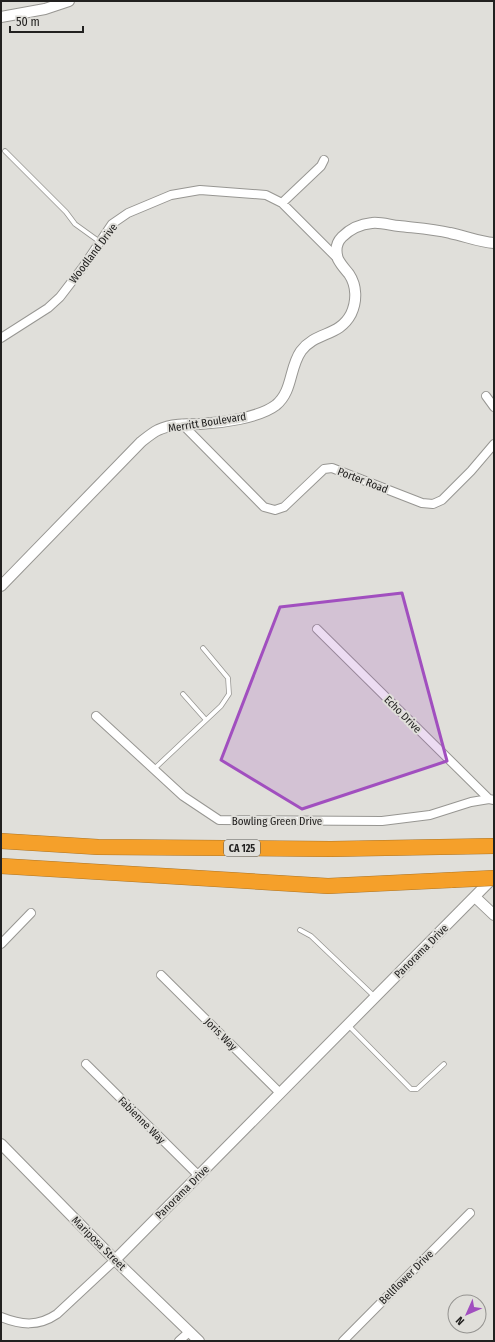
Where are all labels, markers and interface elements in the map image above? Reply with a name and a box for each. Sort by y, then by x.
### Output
scale bar [10,8,83,34]
text: 50 m [16,15,40,29]
street label: Woodland Drive [67,221,120,286]
street label: Merritt Boulevard [167,410,247,435]
street label: Porter Road [336,465,390,496]
street label: Echo Drive [381,693,424,736]
street label: Bowling Green Drive [232,815,322,828]
road number: CA 125 [224,840,260,856]
street label: Panorama Drive [392,922,451,981]
street label: Joris Way [202,1015,240,1053]
street label: Fabienne Way [115,1094,168,1147]
street label: Panorama Drive [153,1163,212,1222]
street label: Mariposa Street [69,1214,129,1273]
street label: Bellflower Drive [377,1248,436,1307]
north arrow [447,1294,487,1334]
text: N [453,1314,467,1328]

